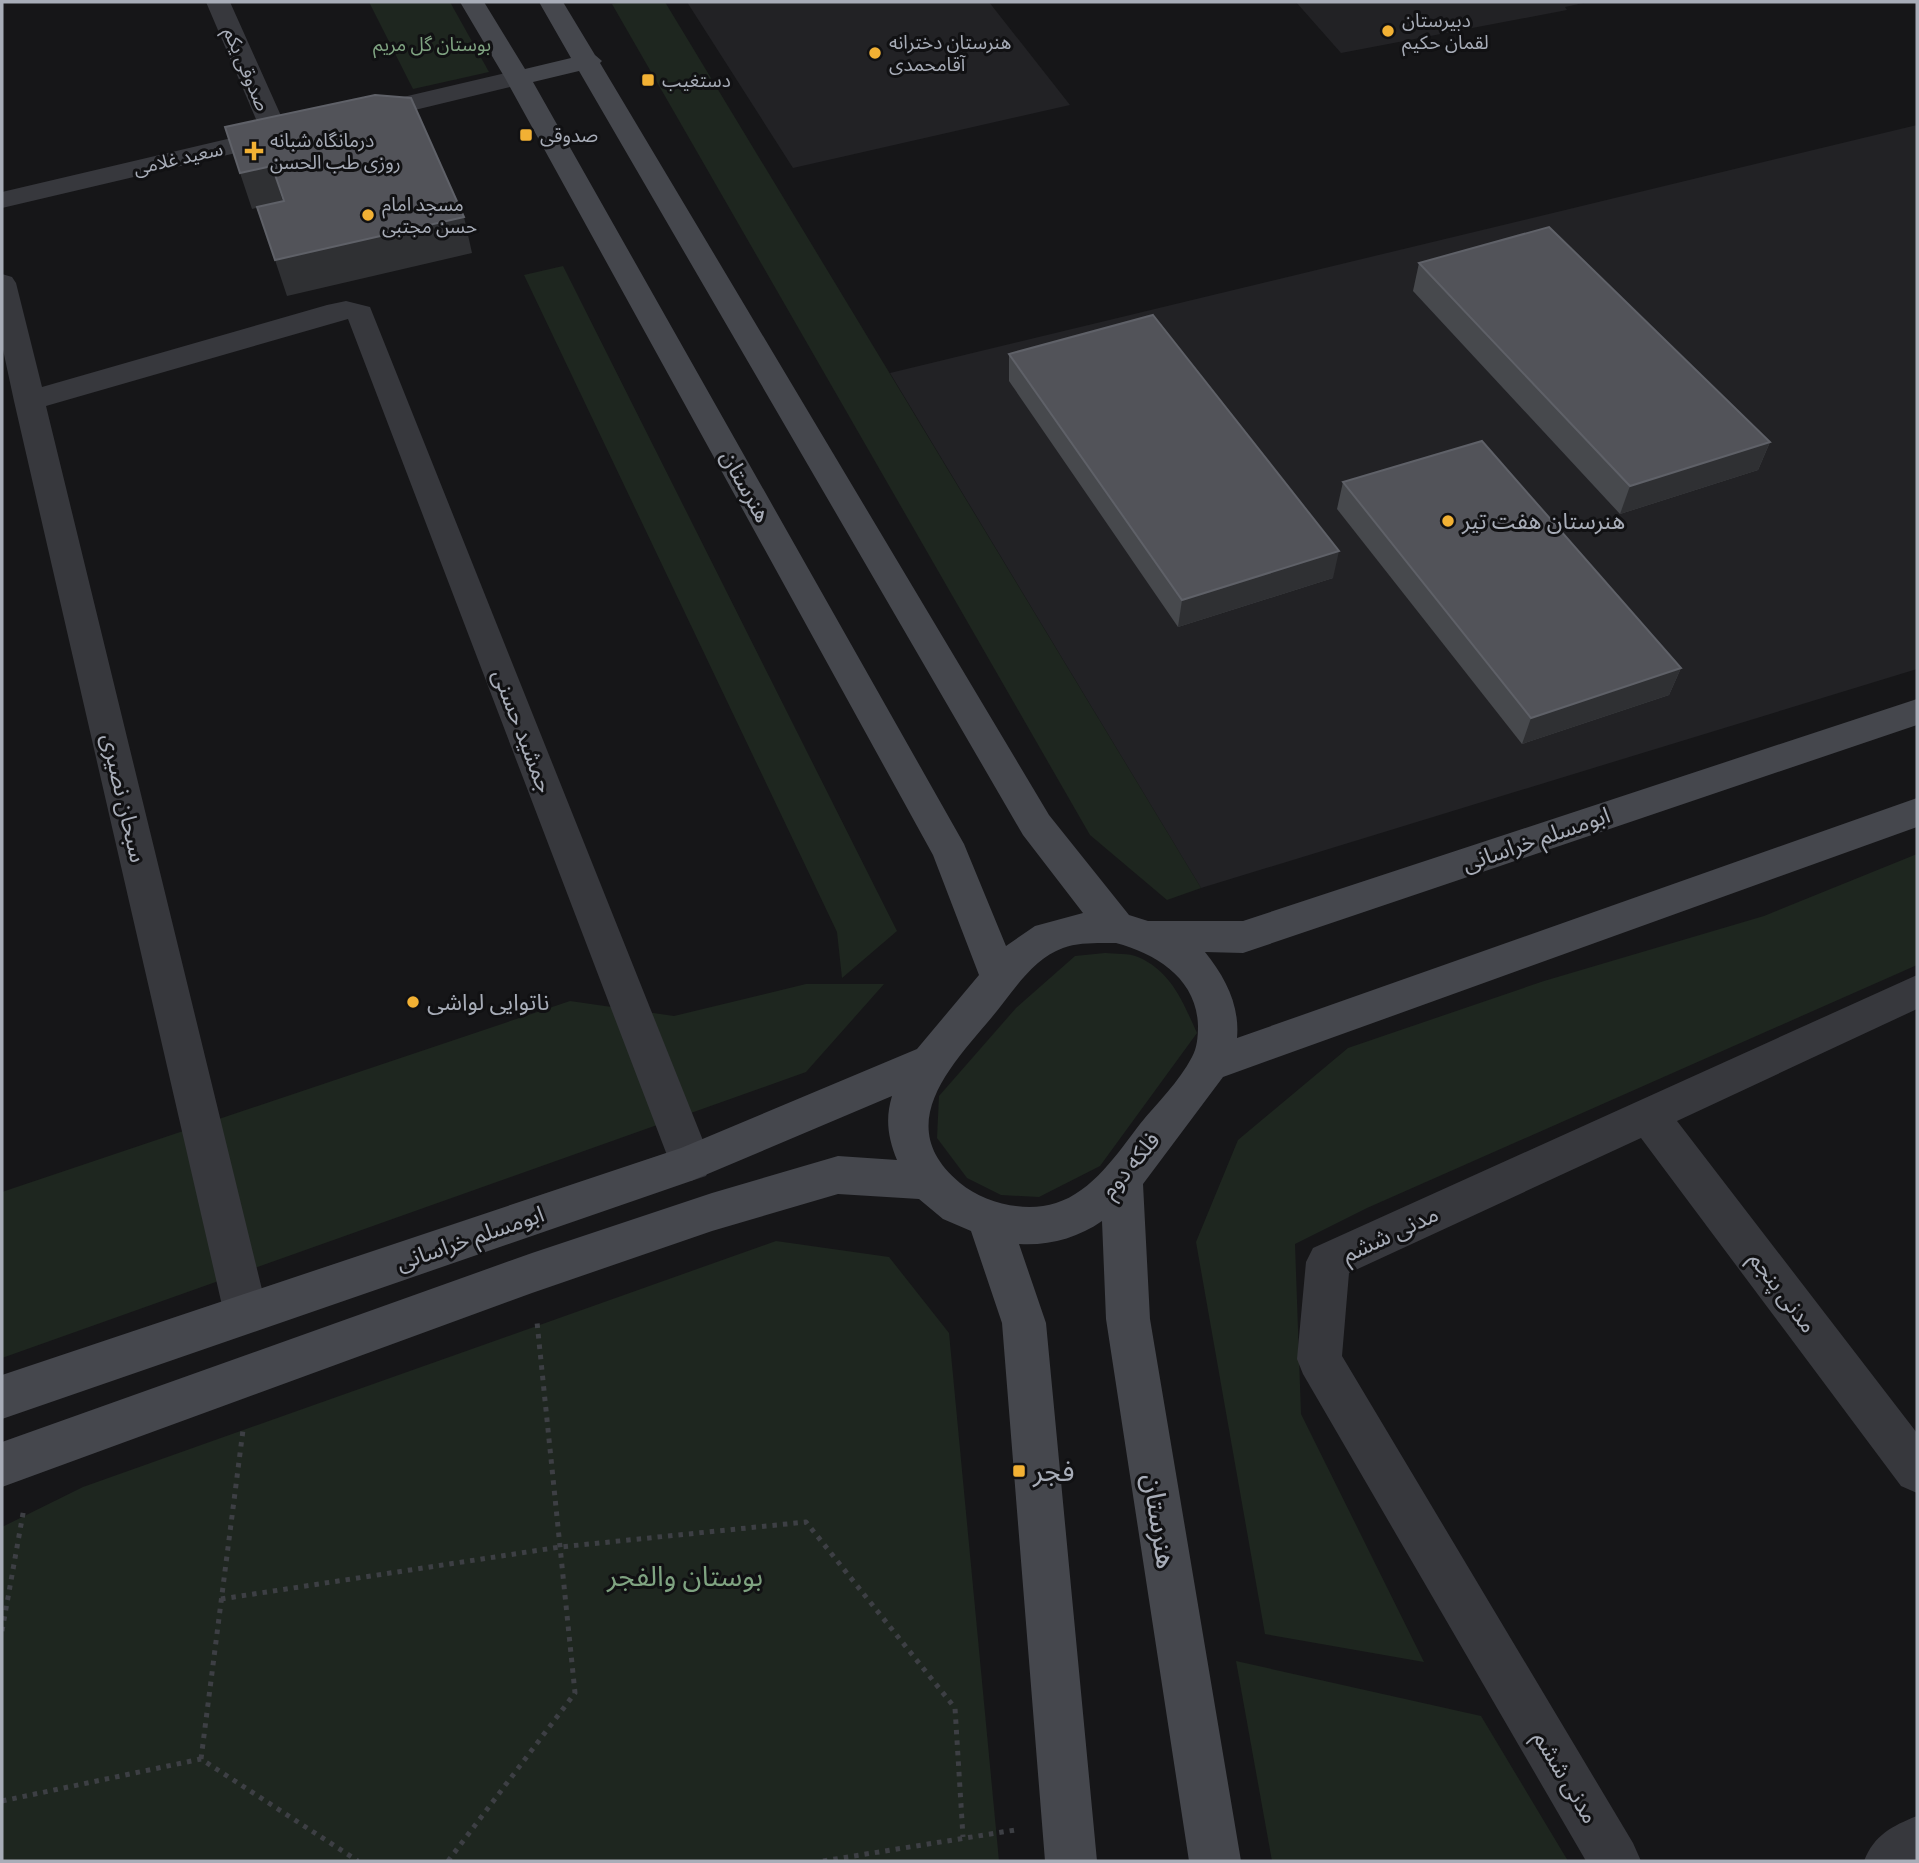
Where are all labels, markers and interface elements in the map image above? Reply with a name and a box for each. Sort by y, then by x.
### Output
place label: دبیرستان لقمان حکیم [1402,9,1489,57]
marker: دبیرستان لقمان حکیم [1380,23,1396,39]
street label: صدوقی یکم [216,24,274,116]
place label: هنرستان دخترانه آقامحمدی [889,31,1012,76]
park label: بوستان گل مریم [373,33,491,59]
marker: هنرستان دخترانه آقامحمدی [867,45,883,61]
place label: دستغیب [662,69,731,92]
marker: دستغیب [640,72,656,88]
place label: صدوقی [540,124,598,147]
marker: صدوقی [518,127,534,143]
place label: درمانگاه شبانه روزی طب الحسن [270,129,401,174]
street label: سعید غلامی [131,137,225,180]
marker: درمانگاه شبانه روزی طب الحسن [244,141,264,161]
place label: مسجد امام حسن مجتبی [382,193,477,238]
marker: مسجد امام حسن مجتبی [360,207,376,223]
street label: هنرستان [715,445,777,527]
place label: هنرستان هفت تیر [1461,507,1625,535]
marker: هنرستان هفت تیر [1440,513,1456,529]
street label: جمشید حسنی [487,665,559,797]
street label: سبحان نصیری [96,731,152,865]
street label: ابومسلم خراسانی [1458,801,1615,880]
place label: ناتوایی لواشی [427,988,549,1016]
marker: ناتوایی لواشی [405,994,421,1010]
street label: فلکه دوم [1094,1126,1169,1206]
street label: ابومسلم خراسانی [392,1200,549,1279]
street label: مدنی ششم [1337,1200,1444,1271]
street label: مدنی پنجم [1741,1246,1823,1340]
place label: فجر [1032,1454,1074,1488]
marker: فجر [1011,1463,1027,1479]
street label: هنرستان [1136,1471,1184,1571]
park label: بوستان والفجر [606,1559,763,1593]
street label: مدنی ششم [1525,1726,1605,1830]

